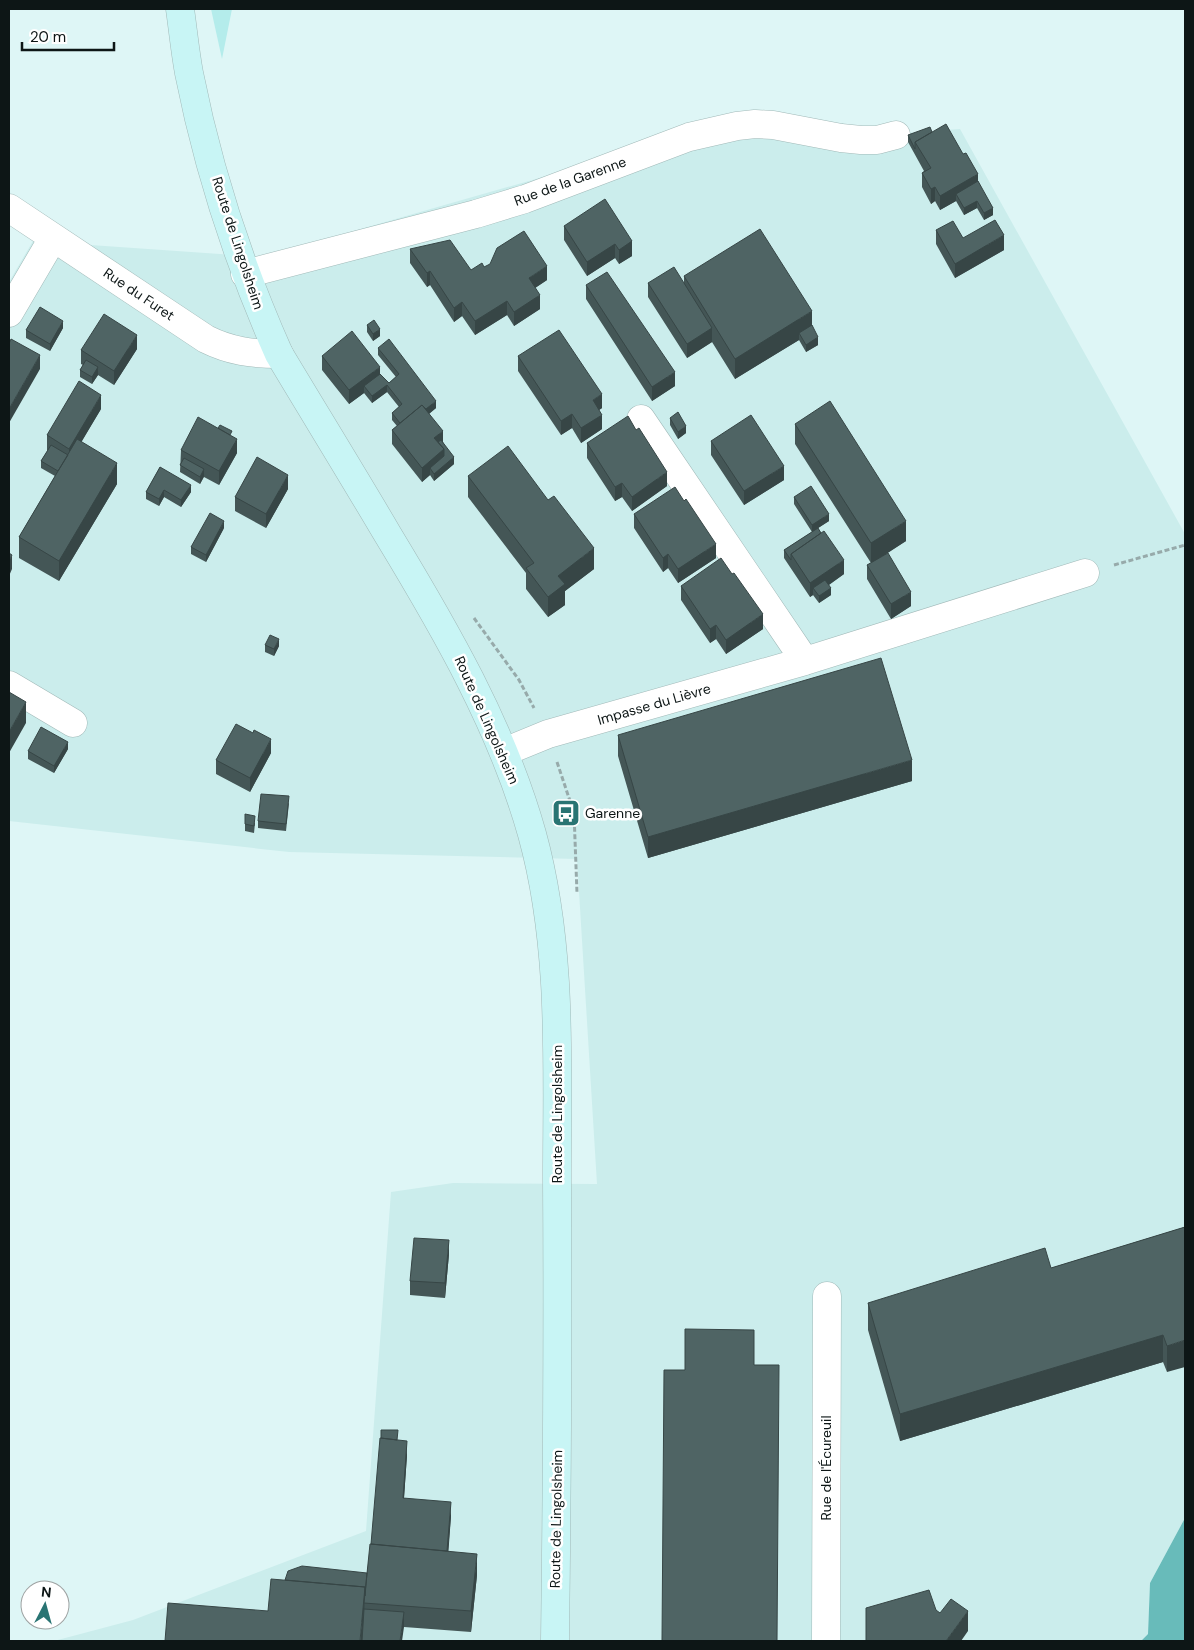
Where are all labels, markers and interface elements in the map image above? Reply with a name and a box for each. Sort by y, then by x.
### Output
scale bar [22,20,115,52]
text: 20 m [30,27,66,47]
street label: Rue de la Garenne [511,152,629,210]
street label: Route de Lingolsheim [208,174,268,312]
street label: Rue du Furet [100,264,178,324]
street label: Route de Lingolsheim [451,653,523,787]
street label: Impasse du Lièvre [595,679,713,729]
bus stop icon: Garenne [551,798,581,828]
place label: Garenne [585,804,640,822]
street label: Route de Lingolsheim [548,1045,566,1183]
street label: Rue de l'Écureuil [817,1415,835,1521]
street label: Route de Lingolsheim [546,1450,566,1588]
north arrow [20,1580,70,1630]
text: N [40,1583,52,1602]

